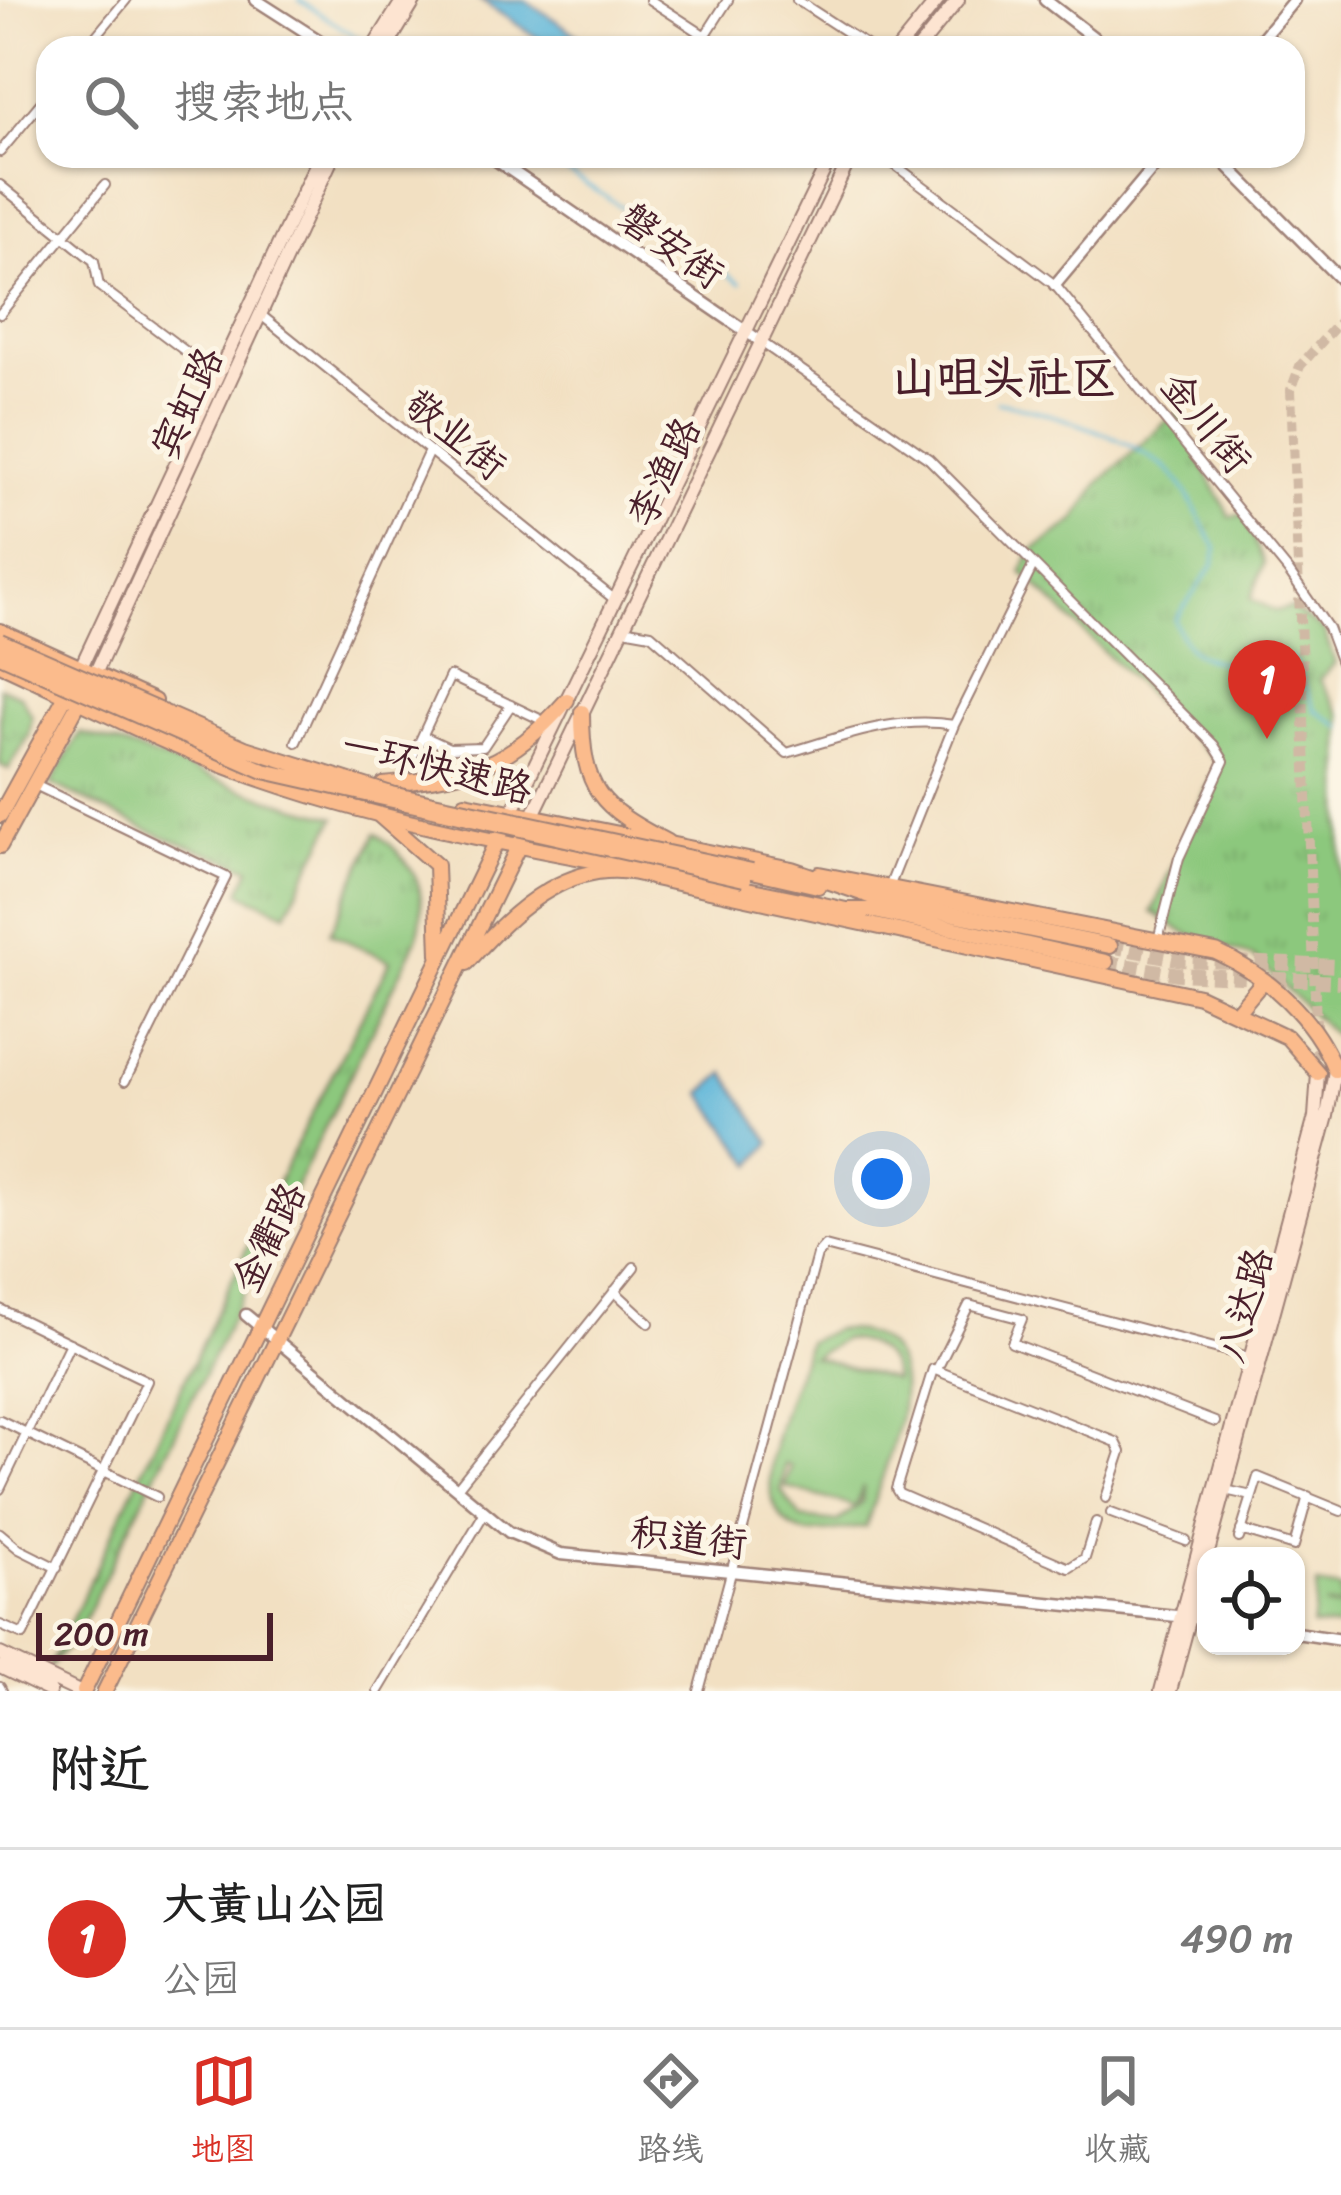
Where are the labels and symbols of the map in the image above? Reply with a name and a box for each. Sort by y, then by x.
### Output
street label: 磐安街 [604,184,739,307]
street label: 宾虹路 [130,335,242,470]
district label: 山咀头社区 [891,338,1117,418]
street label: 金川街 [1143,355,1270,489]
street label: 敬业街 [389,371,523,498]
street label: 李渔路 [607,405,720,540]
pin: 1 [1228,640,1306,739]
street label: 一环快速路 [334,709,540,824]
your location [852,1149,912,1209]
street label: 金衢路 [212,1170,325,1305]
street label: 八达路 [1196,1240,1293,1371]
street label: 积道街 [627,1497,751,1578]
scale bar [36,1607,273,1660]

